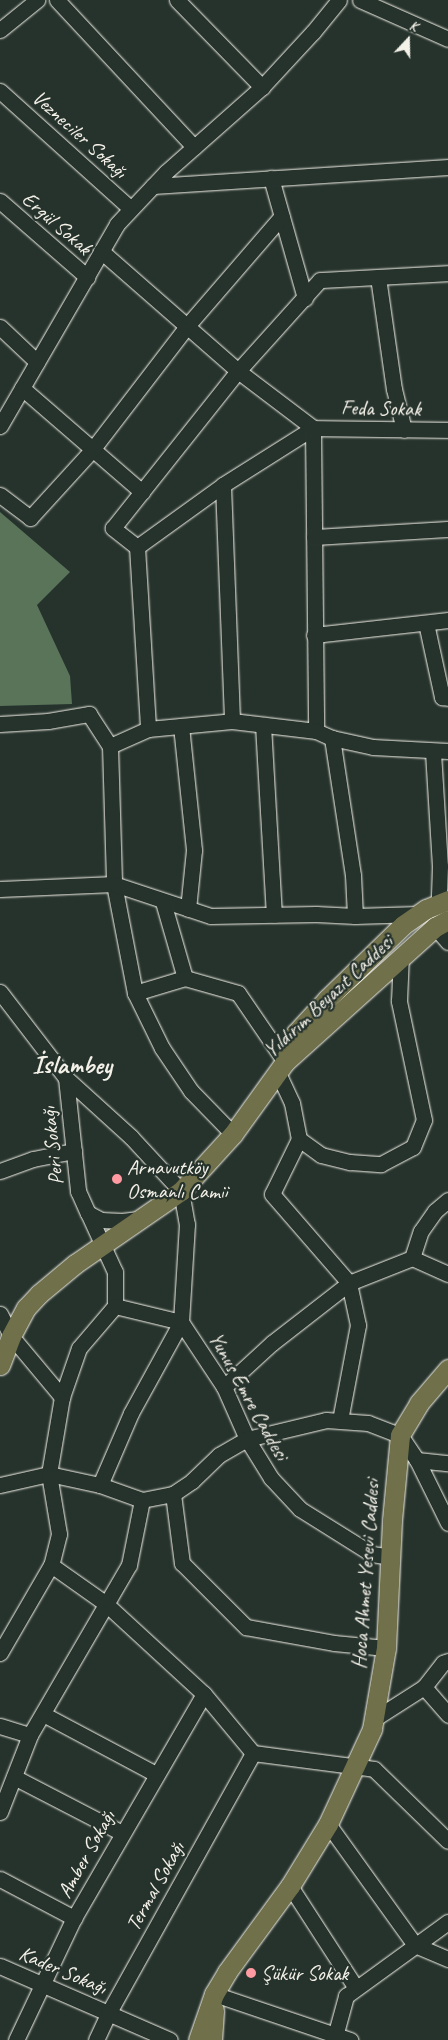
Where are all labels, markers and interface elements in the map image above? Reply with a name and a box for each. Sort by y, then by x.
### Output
north arrow [383,15,433,65]
text: K [407,16,420,35]
street label: Vezneciler Sokağı [27,85,133,183]
street label: Ergül Sokak [17,186,97,260]
street label: Feda Sokak [341,395,421,421]
street label: Yıldırım Beyazıt Caddesi [258,930,398,1062]
district label: İslambey [32,1049,112,1081]
street label: Peri Sokağı [35,1106,69,1186]
place label: Arnavutköy Osmanlı Camii [127,1154,228,1204]
marker: Arnavutköy Osmanlı Camii [111,1173,123,1185]
street label: Yunus Emre Caddesi [203,1328,295,1464]
street label: Hoca Ahmet Yesevi Caddesi [346,1477,384,1671]
street label: Amber Sokağı [52,1806,120,1902]
street label: Termal Sokağı [120,1838,190,1934]
street label: Kader Sokağı [16,1941,110,1999]
place label: Şükür Sokak [261,1960,348,1986]
marker: Şükür Sokak [245,1967,257,1979]

